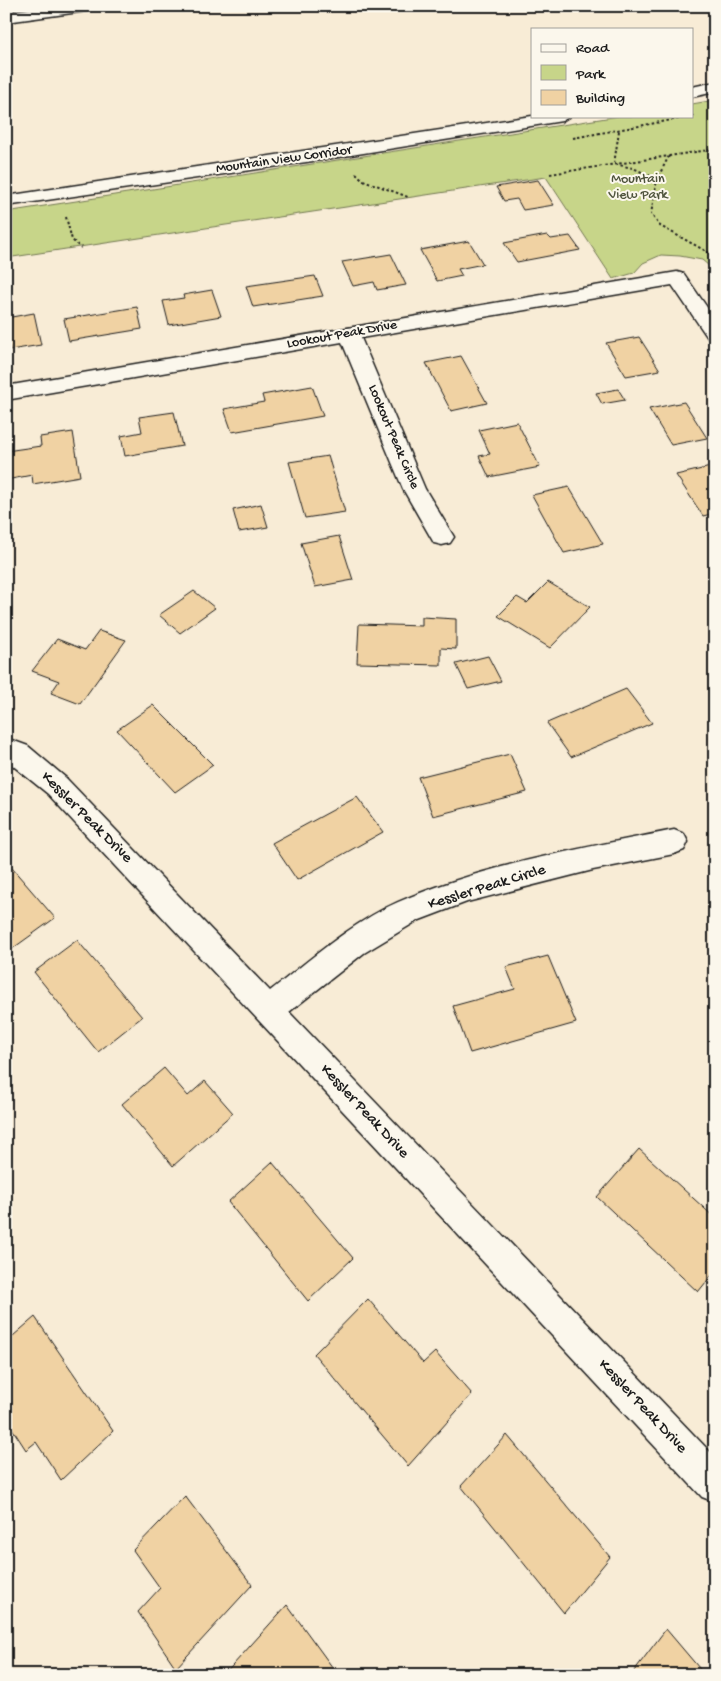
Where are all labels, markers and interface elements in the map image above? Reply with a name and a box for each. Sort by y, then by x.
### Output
legend [531,28,694,118]
text: Road [576,40,610,58]
text: Park [575,66,606,84]
text: Building [575,90,625,108]
street label: Mountain View Corridor [215,142,354,178]
park label: Mountain View Park [608,171,669,204]
street label: Lookout Peak Drive [286,317,399,353]
street label: Lookout Peak Circle [363,382,423,492]
street label: Kessler Peak Drive [36,768,136,868]
street label: Kessler Peak Circle [426,861,549,915]
street label: Kessler Peak Drive [315,1061,413,1164]
street label: Kessler Peak Drive [593,1356,691,1459]

